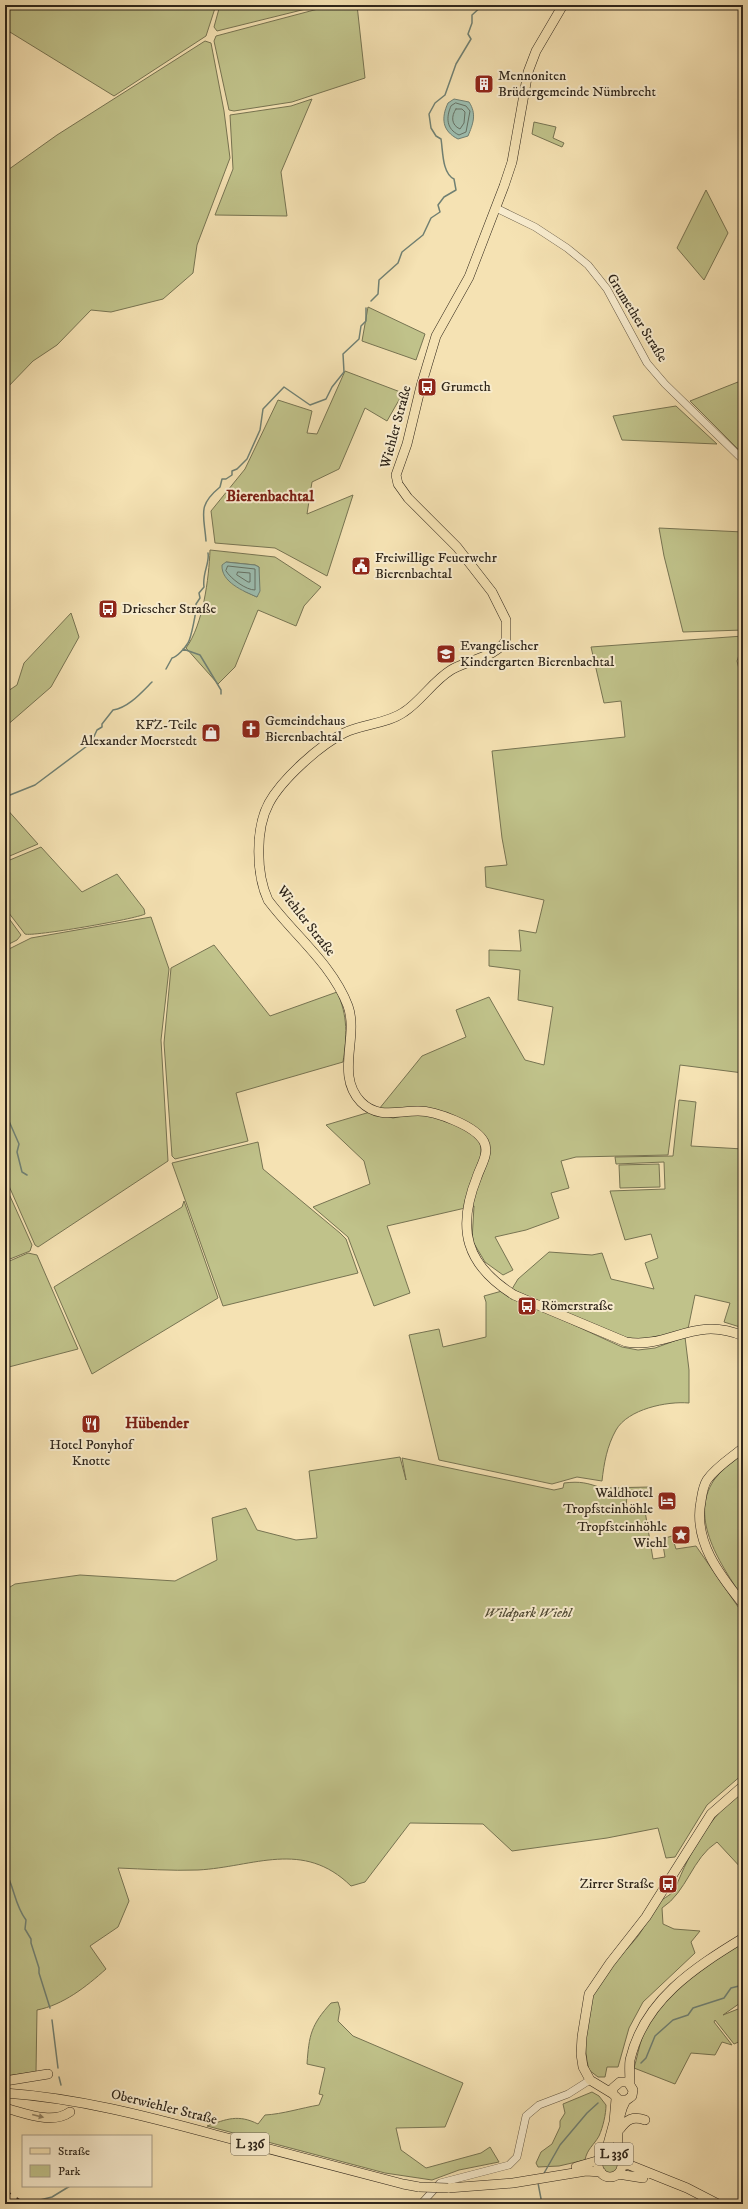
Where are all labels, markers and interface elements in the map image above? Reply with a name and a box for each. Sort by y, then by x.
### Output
place label: Mennoniten Brüdergemeinde Nümbrecht [498,67,657,101]
building icon: Mennoniten Brüdergemeinde Nümbrecht [473,73,495,95]
street label: Grumether Straße [603,270,672,366]
bus stop icon: Grumeth [416,376,438,398]
place label: Grumeth [441,378,492,396]
street label: Wiehler Straße [376,383,416,471]
district label: Bierenbachtal [226,486,315,506]
place label: Freiwillige Feuerwehr Bierenbachtal [375,549,498,583]
public building icon: Freiwillige Feuerwehr Bierenbachtal [350,555,372,577]
bus stop icon: Driescher Straße [97,598,119,620]
place label: Driescher Straße [122,600,216,618]
place label: Evangelischer Kindergarten Bierenbachtal [460,637,615,671]
school or university icon: Evangelischer Kindergarten Bierenbachtal [435,643,457,665]
place label: Gemeindehaus Bierenbachtal [265,712,346,746]
place label: KFZ-Teile Alexander Moerstedt [80,716,198,750]
church icon: Gemeindehaus Bierenbachtal [240,718,262,740]
shop icon: KFZ-Teile Alexander Moerstedt [200,722,222,744]
street label: Wiehler Straße [272,881,339,960]
bus stop icon: Römerstraße [516,1295,538,1317]
place label: Römerstraße [541,1297,613,1315]
restaurant icon: Hotel Ponyhof Knotte [80,1413,102,1435]
district label: Hübender [125,1413,190,1433]
place label: Hotel Ponyhof Knotte [50,1436,135,1470]
place label: Waldhotel Tropfsteinhöhle [563,1484,654,1518]
hotel icon: Waldhotel Tropfsteinhöhle [656,1490,678,1512]
place label: Tropfsteinhöhle Wiehl [577,1518,668,1552]
place icon: Tropfsteinhöhle Wiehl [670,1524,692,1546]
park label: Wildpark Wiehl [484,1604,573,1622]
bus stop icon: Zirrer Straße [657,1873,679,1895]
place label: Zirrer Straße [580,1875,654,1893]
street label: Oberwiehler Straße [109,2085,219,2129]
one-way arrow [32,2113,44,2119]
road number: L 336 [231,2133,269,2155]
legend [22,2135,152,2187]
road number: L 336 [595,2143,633,2165]
text: Straße [58,2144,90,2159]
text: Park [58,2164,80,2179]

